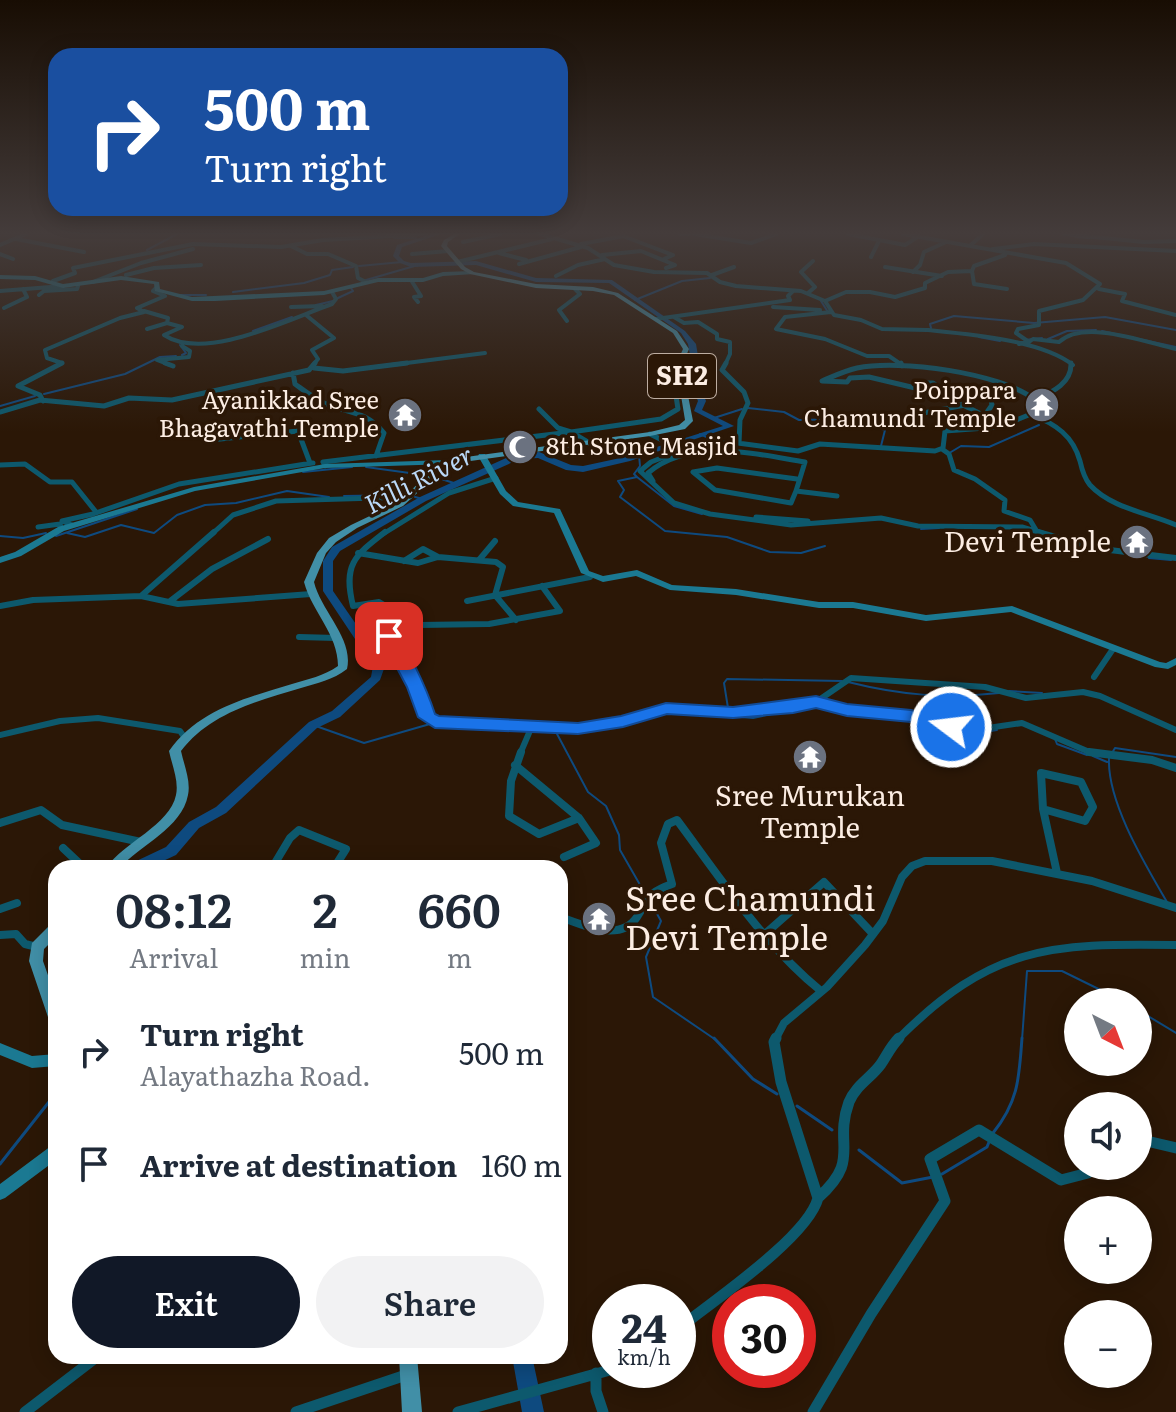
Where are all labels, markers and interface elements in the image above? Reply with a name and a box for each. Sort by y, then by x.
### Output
text: 500 m [204,64,371,147]
icon: right [72,80,176,184]
text: Turn right [204,140,387,193]
road number: SH2 [648,354,716,398]
place label: Poippara Chamundi Temple [804,371,1016,434]
place label: Ayanikkad Sree Bhagavathi Temple [159,381,379,444]
temple icon: Poippara Chamundi Temple [1023,386,1061,424]
temple icon: Ayanikkad Sree Bhagavathi Temple [386,396,424,434]
place label: 8th Stone Masjid [546,427,738,462]
mosque icon: 8th Stone Masjid [501,428,539,466]
water label: Killi River [357,434,479,522]
place label: Devi Temple [944,519,1111,561]
temple icon: Devi Temple [1118,523,1156,561]
pin [355,602,423,670]
icon: arrive [367,614,411,658]
position arrow [909,685,993,769]
temple icon: Sree Murukan Temple [791,738,829,776]
place label: Sree Murukan Temple [715,773,905,847]
place label: Sree Chamundi Devi Temple [625,871,875,960]
text: 08:12 [115,872,232,943]
text: 2 [312,872,338,943]
text: 660 [418,872,501,943]
temple icon: Sree Chamundi Devi Temple [580,900,618,938]
text: Arrival [129,937,218,976]
text: min [299,937,351,976]
text: m [447,937,472,976]
north arrow [1064,988,1152,1076]
map controls [1064,988,1152,1388]
text: Turn right [140,1011,304,1055]
icon: right [72,1030,116,1074]
text: 500 m [459,1030,544,1074]
text: Alayathazha Road. [140,1055,371,1094]
button: sound [1064,1092,1152,1180]
icon: arrive [72,1142,116,1186]
text: Arrive at destination [140,1142,457,1186]
text: 160 m [481,1142,562,1186]
button: + [1064,1196,1152,1284]
button: Exit [72,1256,300,1348]
button: Share [316,1256,544,1348]
speed limit sign: 30 [712,1284,816,1388]
text: 24 [621,1296,667,1355]
button: − [1064,1300,1152,1388]
text: km/h [617,1341,671,1371]

